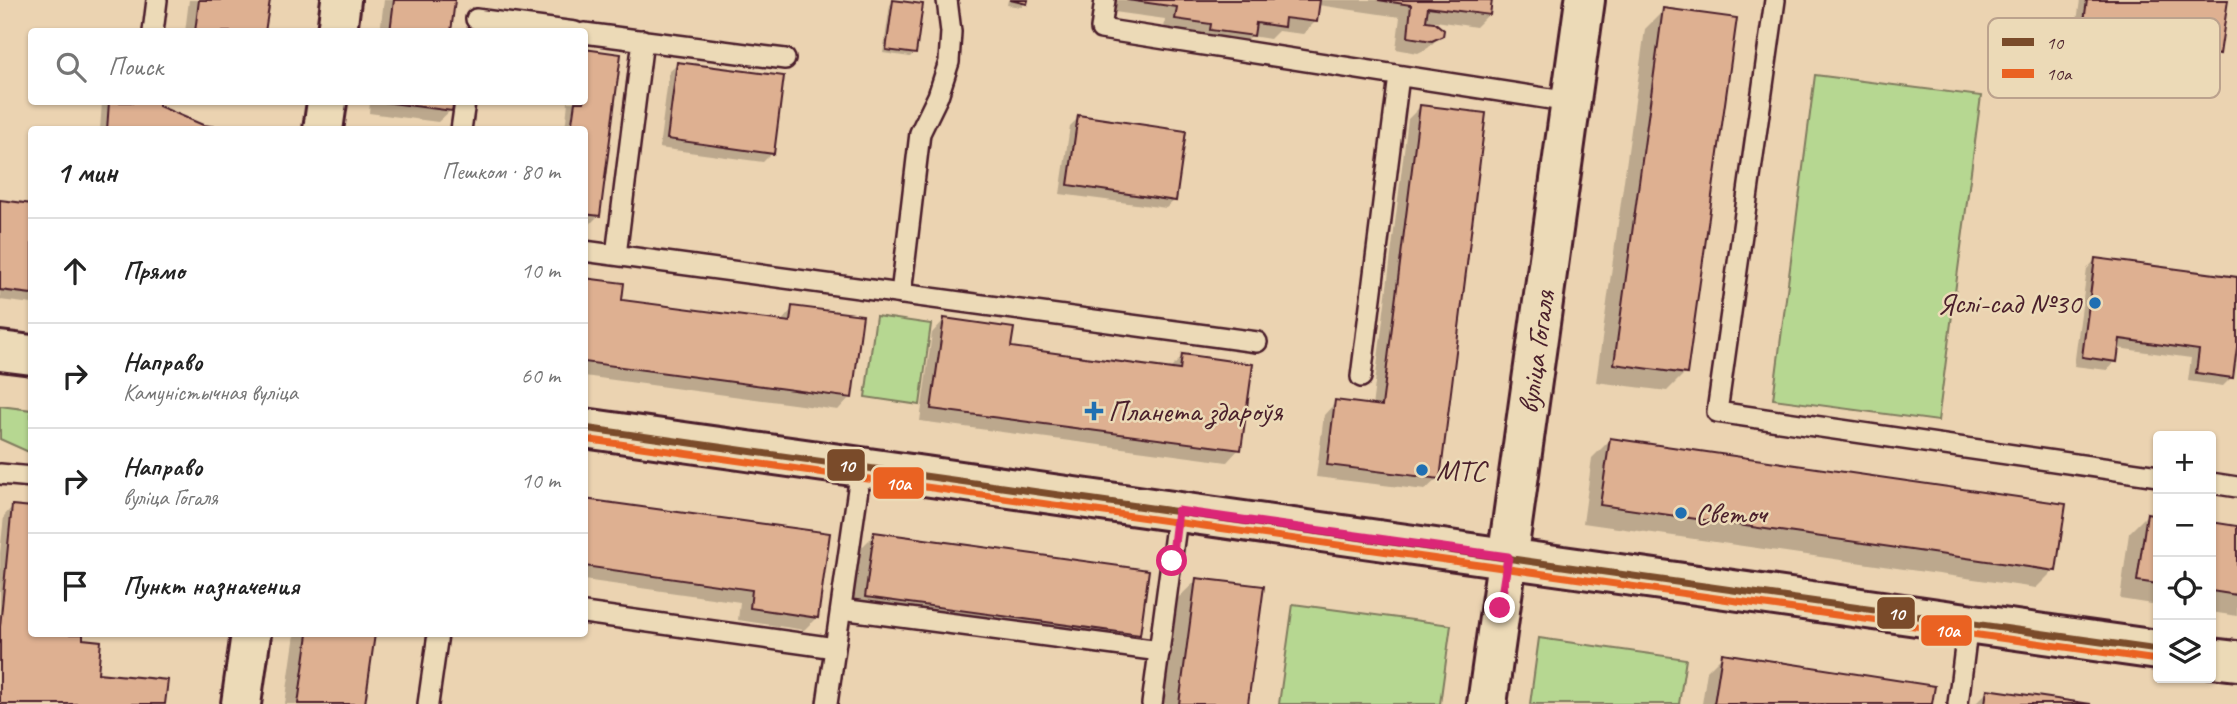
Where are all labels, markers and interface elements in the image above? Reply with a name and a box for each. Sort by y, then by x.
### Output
legend [1988,18,2220,98]
search box [28,28,588,105]
text: 10 [2046,31,2065,55]
icon: search [52,48,90,86]
text: Поиск [108,50,163,83]
text: 10а [2046,62,2073,86]
text: 1 мин [56,153,117,191]
text: Пешком · 80 m [442,157,560,186]
icon: ahead [56,252,94,290]
text: Прямо [123,254,185,287]
text: 10 m [521,256,560,285]
place label: Яслі-сад №30 [1937,284,2083,322]
street label: вуліца Гогаля [1509,287,1564,416]
marker: Яслі-сад №30 [2087,295,2103,311]
text: Направо [123,345,202,378]
icon: right [56,357,94,395]
text: 60 m [521,361,560,390]
text: Камуністычная вуліца [123,378,298,407]
place label: Планета здароўя [1108,392,1284,430]
marker: Планета здароўя [1086,403,1102,419]
map controls [2153,431,2216,683]
button: + [2153,431,2216,494]
line badge: 10 [826,448,866,482]
text: Направо [123,450,202,483]
place label: МТС [1436,451,1489,489]
text: 10 [837,454,857,478]
icon: right [56,462,94,500]
marker: МТС [1414,462,1430,478]
text: 10 m [521,466,560,495]
line badge: 10а [872,466,925,500]
text: 10а [885,472,912,496]
text: вуліца Гогаля [123,483,218,512]
place label: Светоч [1695,494,1769,532]
button: − [2153,494,2216,557]
marker: Светоч [1673,505,1689,521]
route start [1156,545,1187,576]
button: locate [2153,557,2216,620]
icon: arrive [56,567,94,605]
text: Пункт назначения [123,569,299,602]
route end [1484,592,1515,623]
line badge: 10 [1876,596,1916,630]
text: 10 [1887,602,1907,626]
line badge: 10а [1920,614,1973,647]
text: 10а [1934,619,1961,643]
button: layers [2153,620,2216,683]

